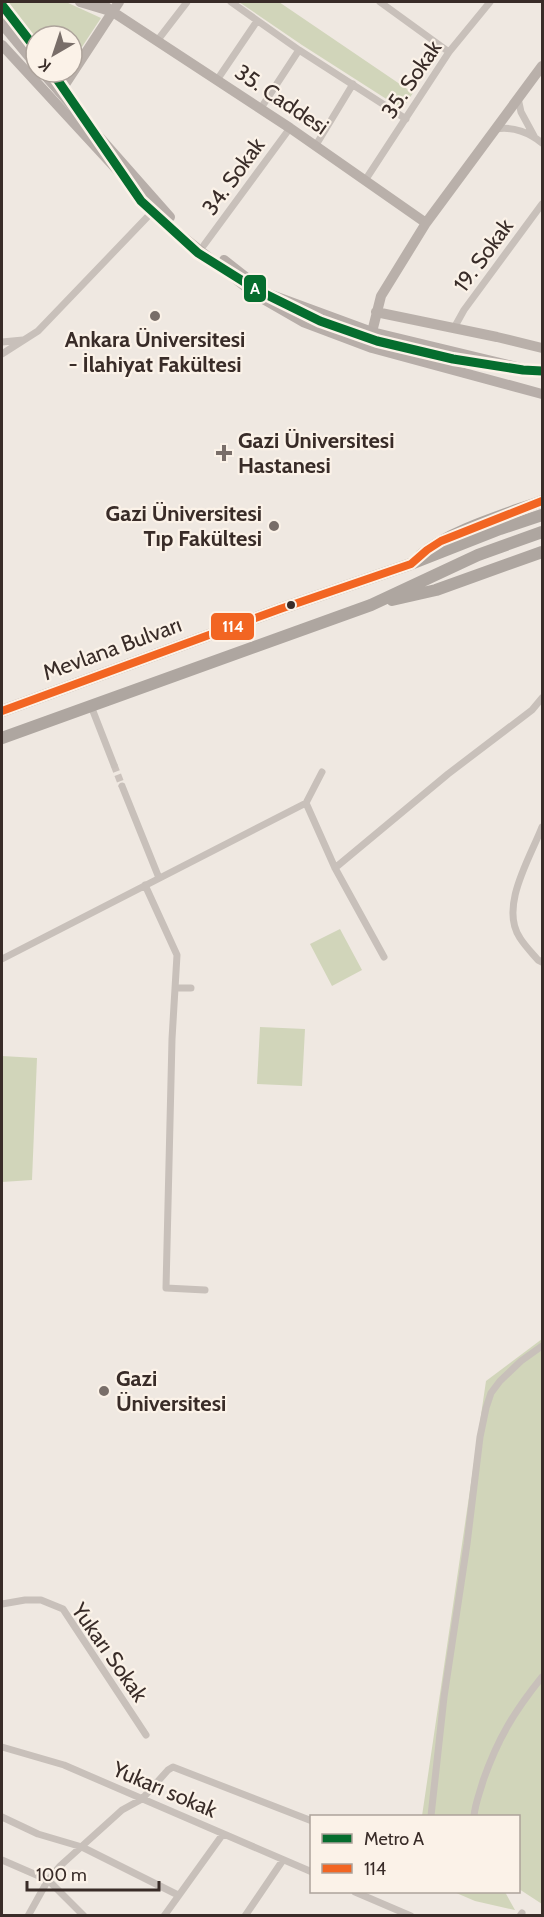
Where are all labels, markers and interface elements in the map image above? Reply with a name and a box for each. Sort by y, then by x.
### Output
north arrow [24,24,84,84]
street label: 35. Sokak [375,35,447,123]
text: K [35,55,55,76]
street label: 35. Caddesi [230,58,334,140]
street label: 34. Sokak [196,132,271,220]
street label: 19. Sokak [448,213,519,297]
line badge: A [243,274,267,303]
text: A [250,279,260,298]
marker: Ankara Üniversitesi - İlahiyat Fakültesi [148,309,162,323]
place label: Ankara Üniversitesi - İlahiyat Fakültesi [65,326,245,378]
place label: Gazi Üniversitesi Hastanesi [238,427,394,479]
marker: Gazi Üniversitesi Hastanesi [215,444,233,462]
place label: Gazi Üniversitesi Tıp Fakültesi [106,500,262,552]
marker: Gazi Üniversitesi Tıp Fakültesi [267,519,281,533]
unlabelled marker [285,599,297,611]
street label: Mevlana Bulvarı [39,611,185,686]
line badge: 114 [210,612,255,641]
text: 114 [222,617,244,636]
place label: Gazi Üniversitesi [116,1365,226,1417]
marker: Gazi Üniversitesi [97,1384,111,1398]
street label: Yukarı Sokak [65,1597,154,1707]
street label: Yukarı sokak [108,1755,221,1824]
legend [310,1815,520,1893]
text: Metro A [364,1828,424,1850]
scale bar [27,1854,159,1892]
text: 114 [364,1858,386,1880]
text: 100 m [36,1864,87,1886]

